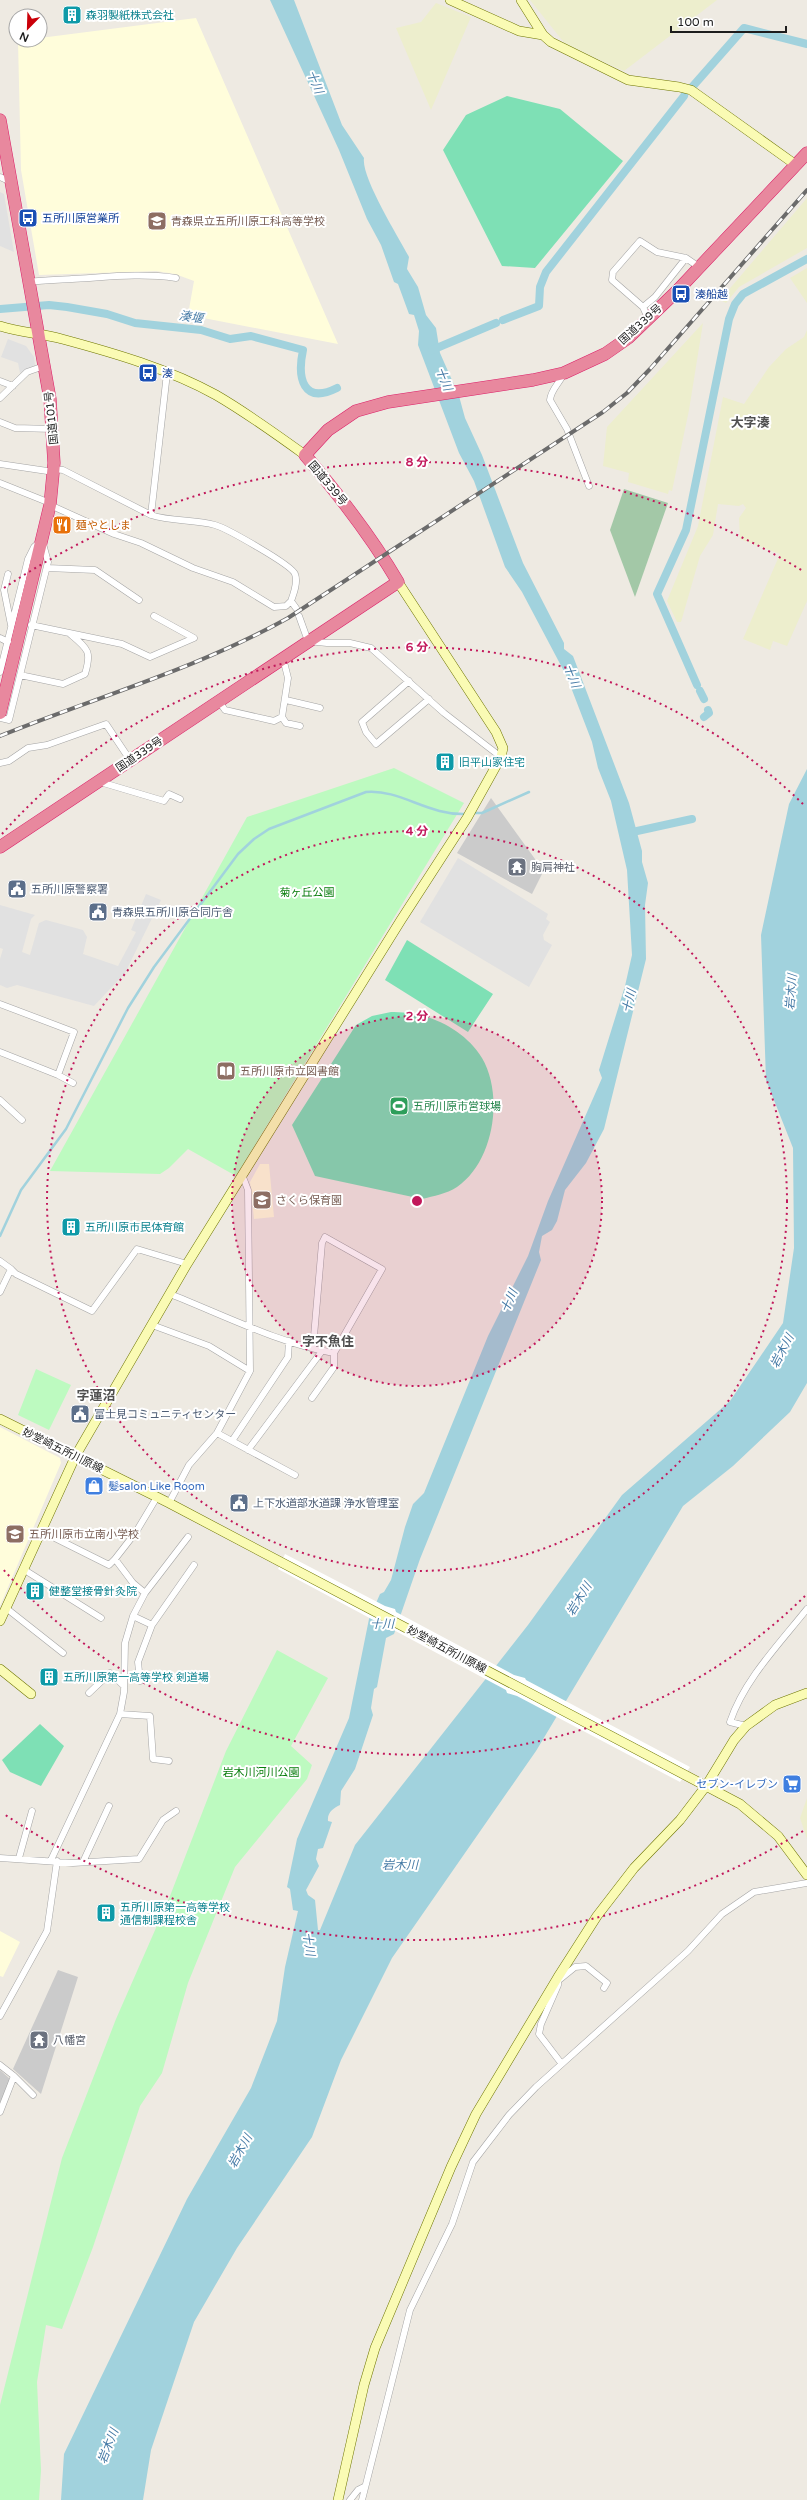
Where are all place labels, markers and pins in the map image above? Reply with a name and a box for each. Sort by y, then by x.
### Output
building icon: 森羽製紙株式会社 [61,4,83,26]
place label: 森羽製紙株式会社 [86,9,174,22]
bus stop icon: 五所川原営業所 [17,207,39,229]
school or university icon: 青森県立五所川原工科高等学校 [146,210,168,232]
place label: 五所川原営業所 [42,212,120,225]
place label: 青森県立五所川原工科高等学校 [171,215,325,228]
bus stop icon: 湊船越 [670,283,692,305]
place label: 湊船越 [695,288,728,301]
bus stop icon: 湊 [137,362,159,384]
place label: 湊 [162,367,173,380]
restaurant icon: 麺やとしま [51,514,73,536]
place label: 麺やとしま [76,519,131,532]
building icon: 旧平山家住宅 [434,751,456,773]
place label: 旧平山家住宅 [459,756,525,769]
temple icon: 胸肩神社 [506,856,528,878]
place label: 胸肩神社 [531,861,575,874]
public building icon: 五所川原警察署 [6,878,28,900]
place label: 五所川原警察署 [31,883,108,896]
public building icon: 青森県五所川原合同庁舎 [87,901,109,923]
place label: 青森県五所川原合同庁舎 [112,906,233,919]
library icon: 五所川原市立図書館 [215,1060,237,1082]
place label: 五所川原市立図書館 [240,1065,339,1078]
sports icon: 五所川原市営球場 [388,1095,410,1117]
place label: 五所川原市営球場 [413,1100,501,1113]
school or university icon: さくら保育園 [251,1189,273,1211]
place label: さくら保育園 [276,1194,342,1207]
centre of rings [410,1194,424,1208]
building icon: 五所川原市民体育館 [60,1216,82,1238]
place label: 五所川原市民体育館 [85,1221,184,1234]
public building icon: 富士見コミュニティセンター [69,1403,91,1425]
place label: 富士見コミュニティセンター [94,1408,236,1421]
shop icon: 髪salon Like Room [83,1475,105,1497]
place label: 髪salon Like Room [108,1480,205,1493]
public building icon: 上下水道部水道課 浄水管理室 [228,1492,250,1514]
place label: 上下水道部水道課 浄水管理室 [253,1497,399,1510]
school or university icon: 五所川原市立南小学校 [4,1523,26,1545]
place label: 五所川原市立南小学校 [29,1528,139,1541]
building icon: 健整堂接骨針灸院 [24,1580,46,1602]
place label: 健整堂接骨針灸院 [49,1585,137,1598]
building icon: 五所川原第一高等学校 剣道場 [38,1666,60,1688]
place label: 五所川原第一高等学校 剣道場 [63,1671,209,1684]
supermarket icon: セブン-イレブン [781,1773,803,1795]
place label: セブン-イレブン [697,1778,778,1791]
place label: 五所川原第一高等学校 通信制課程校舎 [120,1901,230,1927]
building icon: 五所川原第一高等学校 通信制課程校舎 [95,1902,117,1924]
temple icon: 八幡宮 [28,2029,50,2051]
place label: 八幡宮 [53,2034,86,2047]

